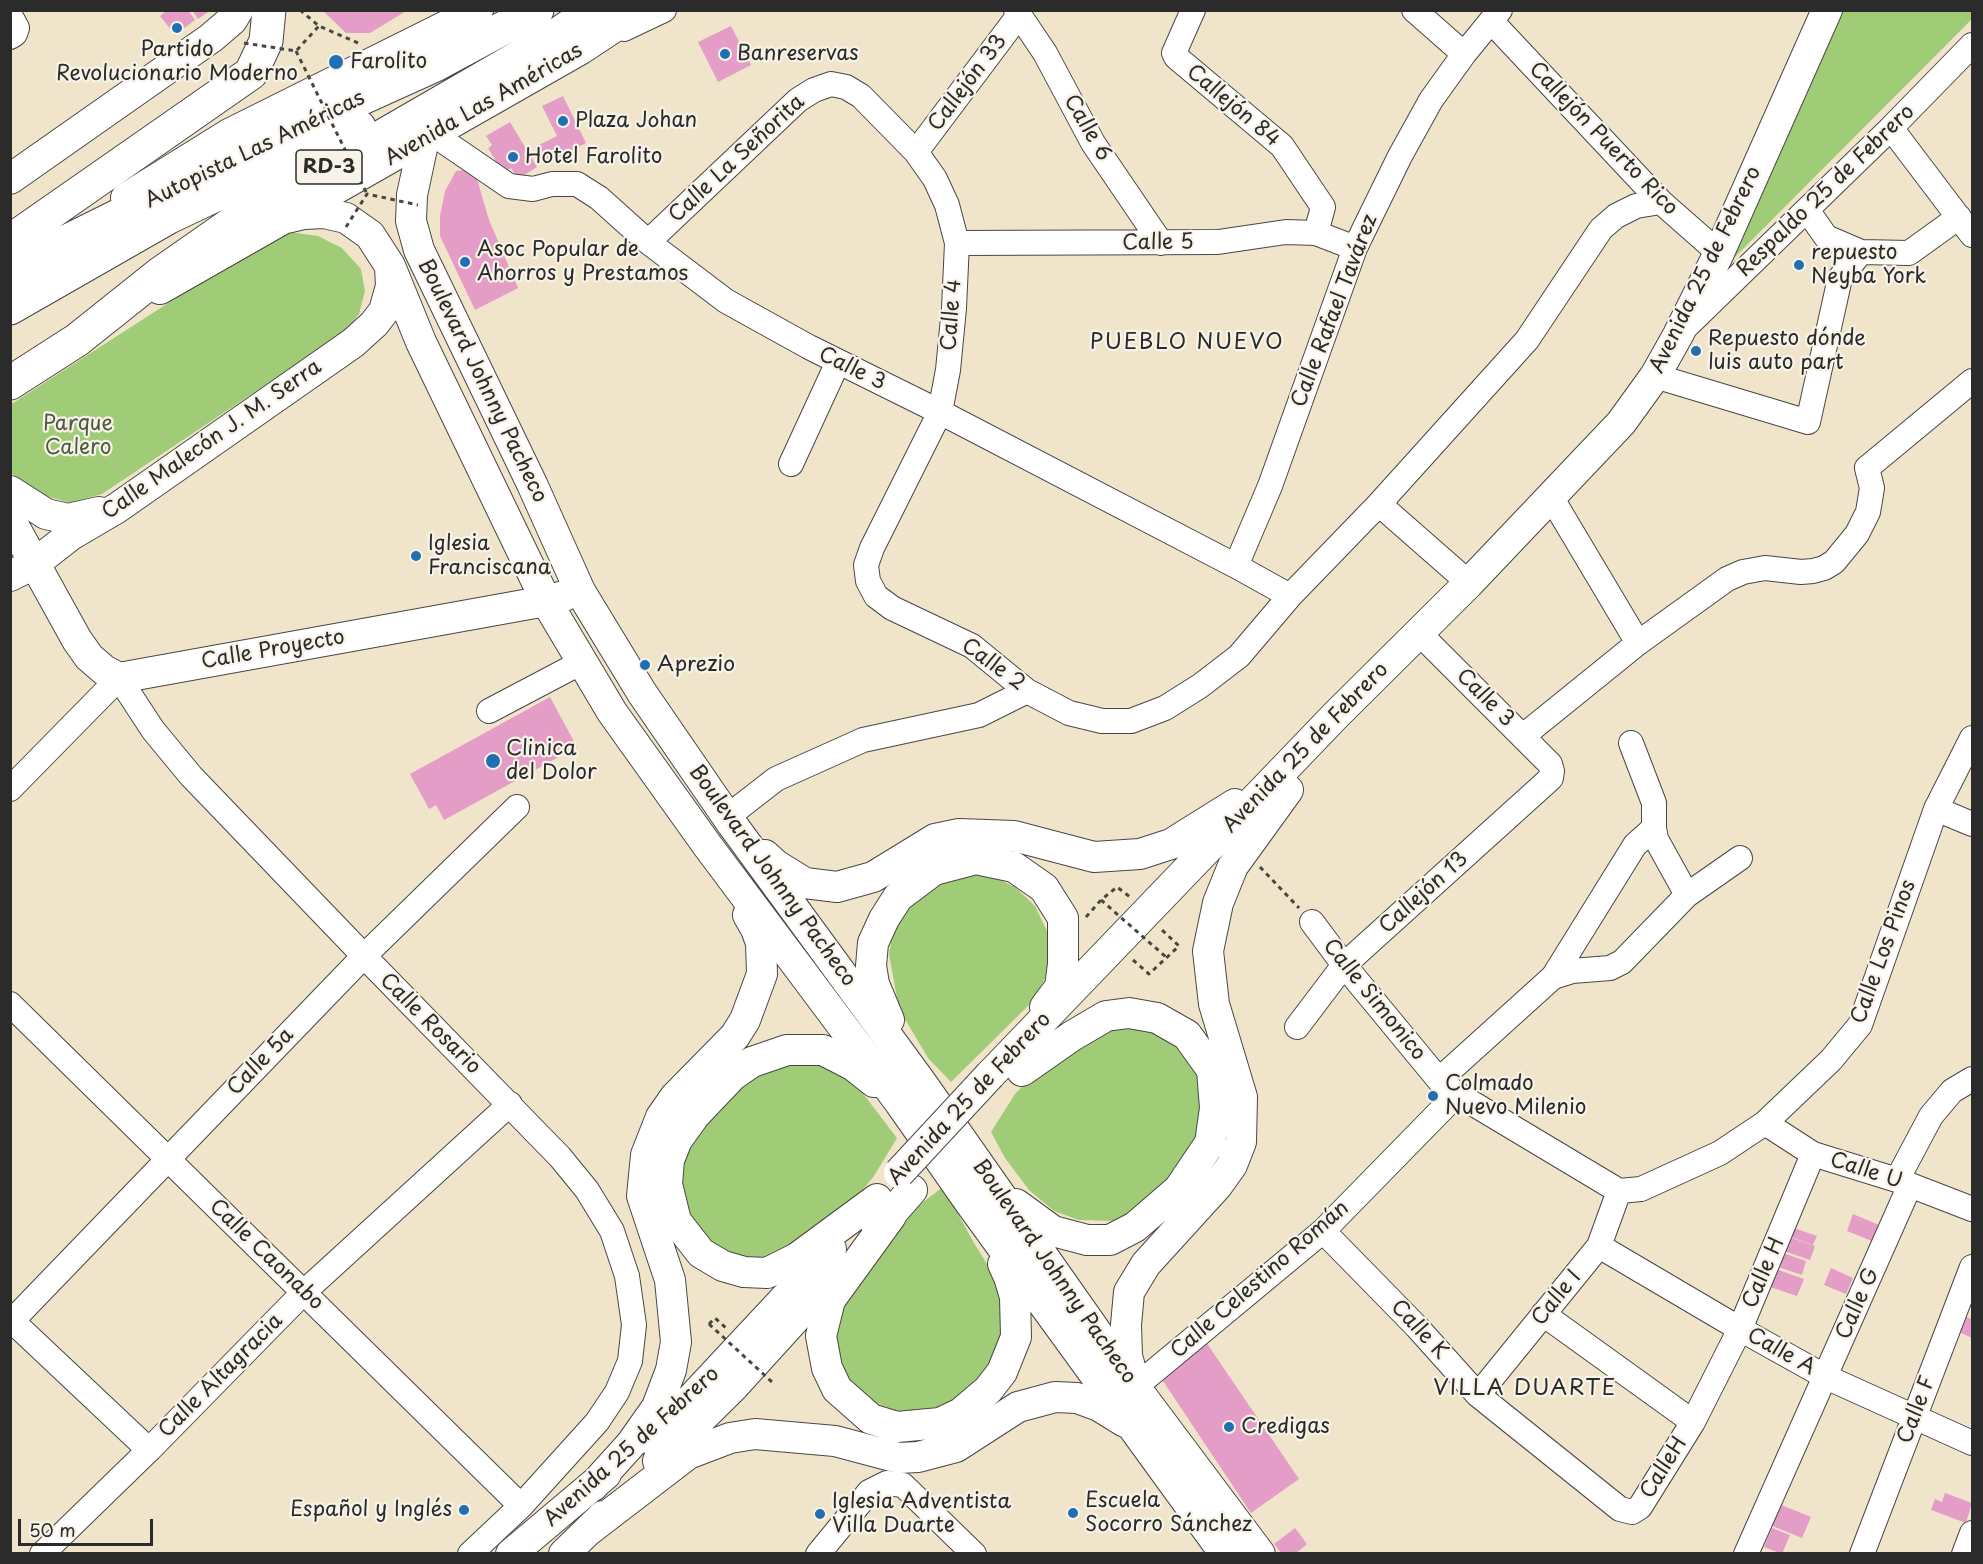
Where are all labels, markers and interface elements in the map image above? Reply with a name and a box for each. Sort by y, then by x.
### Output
marker: Partido Revolucionario Moderno [170,21,184,35]
street label: Callejón 33 [923,30,1013,136]
place label: Partido Revolucionario Moderno [56,37,298,87]
street label: Avenida Las Américas [381,38,587,172]
place label: Banreservas [737,41,859,67]
marker: Banreservas [718,47,732,61]
place label: Farolito [350,49,427,75]
marker: Farolito [327,53,345,71]
street label: Callejón Puerto Rico [1523,57,1683,221]
street label: Callejón 84 [1181,60,1285,152]
street label: Autopista Las Américas [141,86,369,214]
street label: Calle La Señorita [664,90,810,228]
street label: Calle 6 [1058,90,1116,166]
street label: Respaldo 25 de Febrero [1732,100,1920,282]
place label: Plaza Johan [575,108,697,134]
marker: Plaza Johan [556,114,570,128]
place label: Hotel Farolito [525,144,662,170]
road number: RD-3 [296,150,362,184]
marker: Hotel Farolito [506,150,520,164]
street label: Avenida 25 de Febrero [1645,162,1767,378]
street label: Calle Rafael Tavárez [1287,211,1383,411]
street label: Calle 5 [1122,230,1194,256]
place label: Asoc Popular de Ahorros y Prestamos [477,237,688,287]
place label: repuesto Neyba York [1811,240,1926,290]
street label: Boulevard Johnny Pacheco [412,255,552,507]
marker: Asoc Popular de Ahorros y Prestamos [458,255,472,269]
marker: repuesto Neyba York [1792,258,1806,272]
street label: Calle 4 [937,278,967,352]
place label: Repuesto dónde luis auto part [1708,326,1866,376]
district label: PUEBLO NUEVO [1090,330,1284,356]
street label: Calle 3 [814,342,890,396]
marker: Repuesto dónde luis auto part [1689,344,1703,358]
street label: Calle Malecón J. M. Serra [98,355,326,525]
park label: Parque Calero [43,411,113,461]
place label: Iglesia Franciscana [428,531,551,581]
marker: Iglesia Franciscana [409,549,423,563]
street label: Calle Proyecto [199,625,347,675]
street label: Calle 2 [956,633,1030,697]
place label: Aprezio [657,652,735,678]
marker: Aprezio [638,658,652,672]
street label: Avenida 25 de Febrero [1218,658,1394,838]
street label: Calle 3 [1451,664,1519,732]
place label: Clinica del Dolor [506,736,597,786]
marker: Clinica del Dolor [484,752,502,770]
street label: Boulevard Johnny Pacheco [683,760,861,992]
street label: Callejón 13 [1374,847,1474,939]
street label: Calle Los Pinos [1846,877,1922,1027]
street label: Calle Simonico [1317,934,1431,1066]
street label: Calle Rosario [374,968,486,1080]
street label: Avenida 25 de Febrero [883,1007,1057,1191]
street label: Calle 5a [223,1023,299,1101]
place label: Colmado Nuevo Milenio [1445,1071,1586,1121]
marker: Colmado Nuevo Milenio [1426,1089,1440,1103]
street label: Calle U [1827,1148,1905,1194]
street label: Boulevard Johnny Pacheco [967,1155,1141,1389]
street label: Calle Caonabo [204,1194,328,1316]
street label: Calle Celestino Román [1166,1196,1354,1364]
street label: Calle H [1738,1234,1790,1312]
street label: Calle G [1831,1264,1885,1344]
street label: Calle I [1527,1265,1587,1331]
street label: Calle K [1385,1295,1453,1365]
street label: Calle Altagracia [154,1309,288,1443]
street label: Calle A [1743,1323,1819,1381]
street label: Avenida 25 de Febrero [539,1362,725,1532]
street label: Calle F [1893,1373,1941,1447]
district label: VILLA DUARTE [1434,1376,1616,1402]
place label: Credigas [1241,1414,1330,1440]
marker: Credigas [1222,1420,1236,1434]
street label: CalleH [1635,1433,1693,1503]
place label: Escuela Socorro Sánchez [1085,1488,1252,1538]
place label: Iglesia Adventista Villa Duarte [832,1489,1011,1539]
place label: Español y Inglés [290,1497,452,1523]
marker: Español y Inglés [457,1503,471,1517]
marker: Escuela Socorro Sánchez [1066,1506,1080,1520]
scale bar [21,1507,156,1545]
marker: Iglesia Adventista Villa Duarte [813,1507,827,1521]
text: 50 m [29,1516,76,1543]

